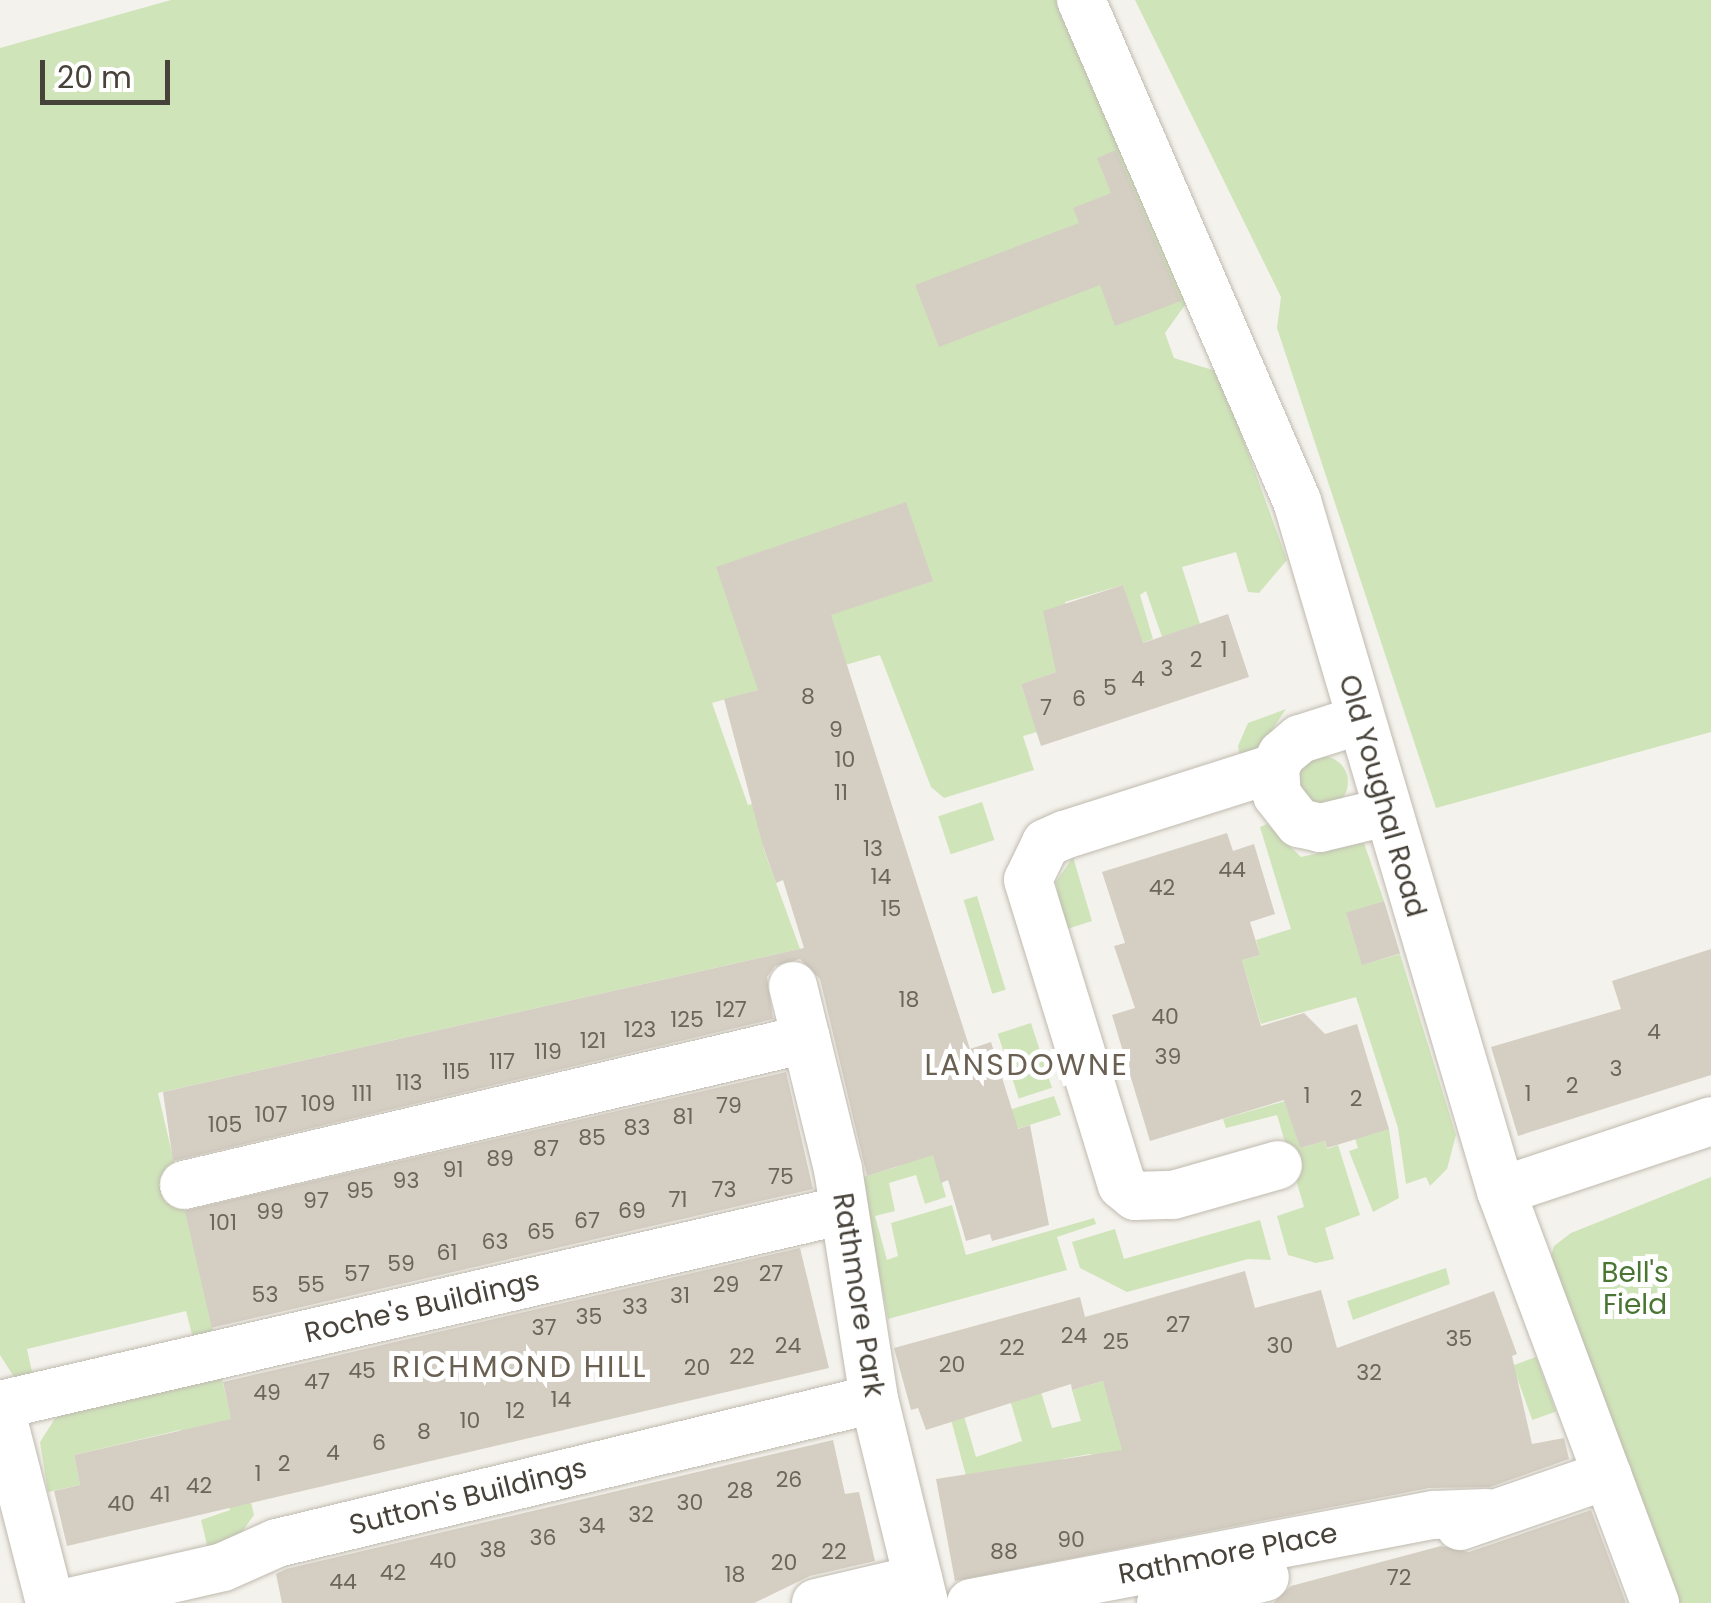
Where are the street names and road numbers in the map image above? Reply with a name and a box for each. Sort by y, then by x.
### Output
street label: Old Youghal Road [1331,671,1433,921]
street label: Rathmore Park [825,1191,891,1399]
street label: Roche's Buildings [301,1264,543,1350]
street label: Sutton's Buildings [346,1451,590,1543]
street label: Rathmore Place [1116,1516,1340,1592]

